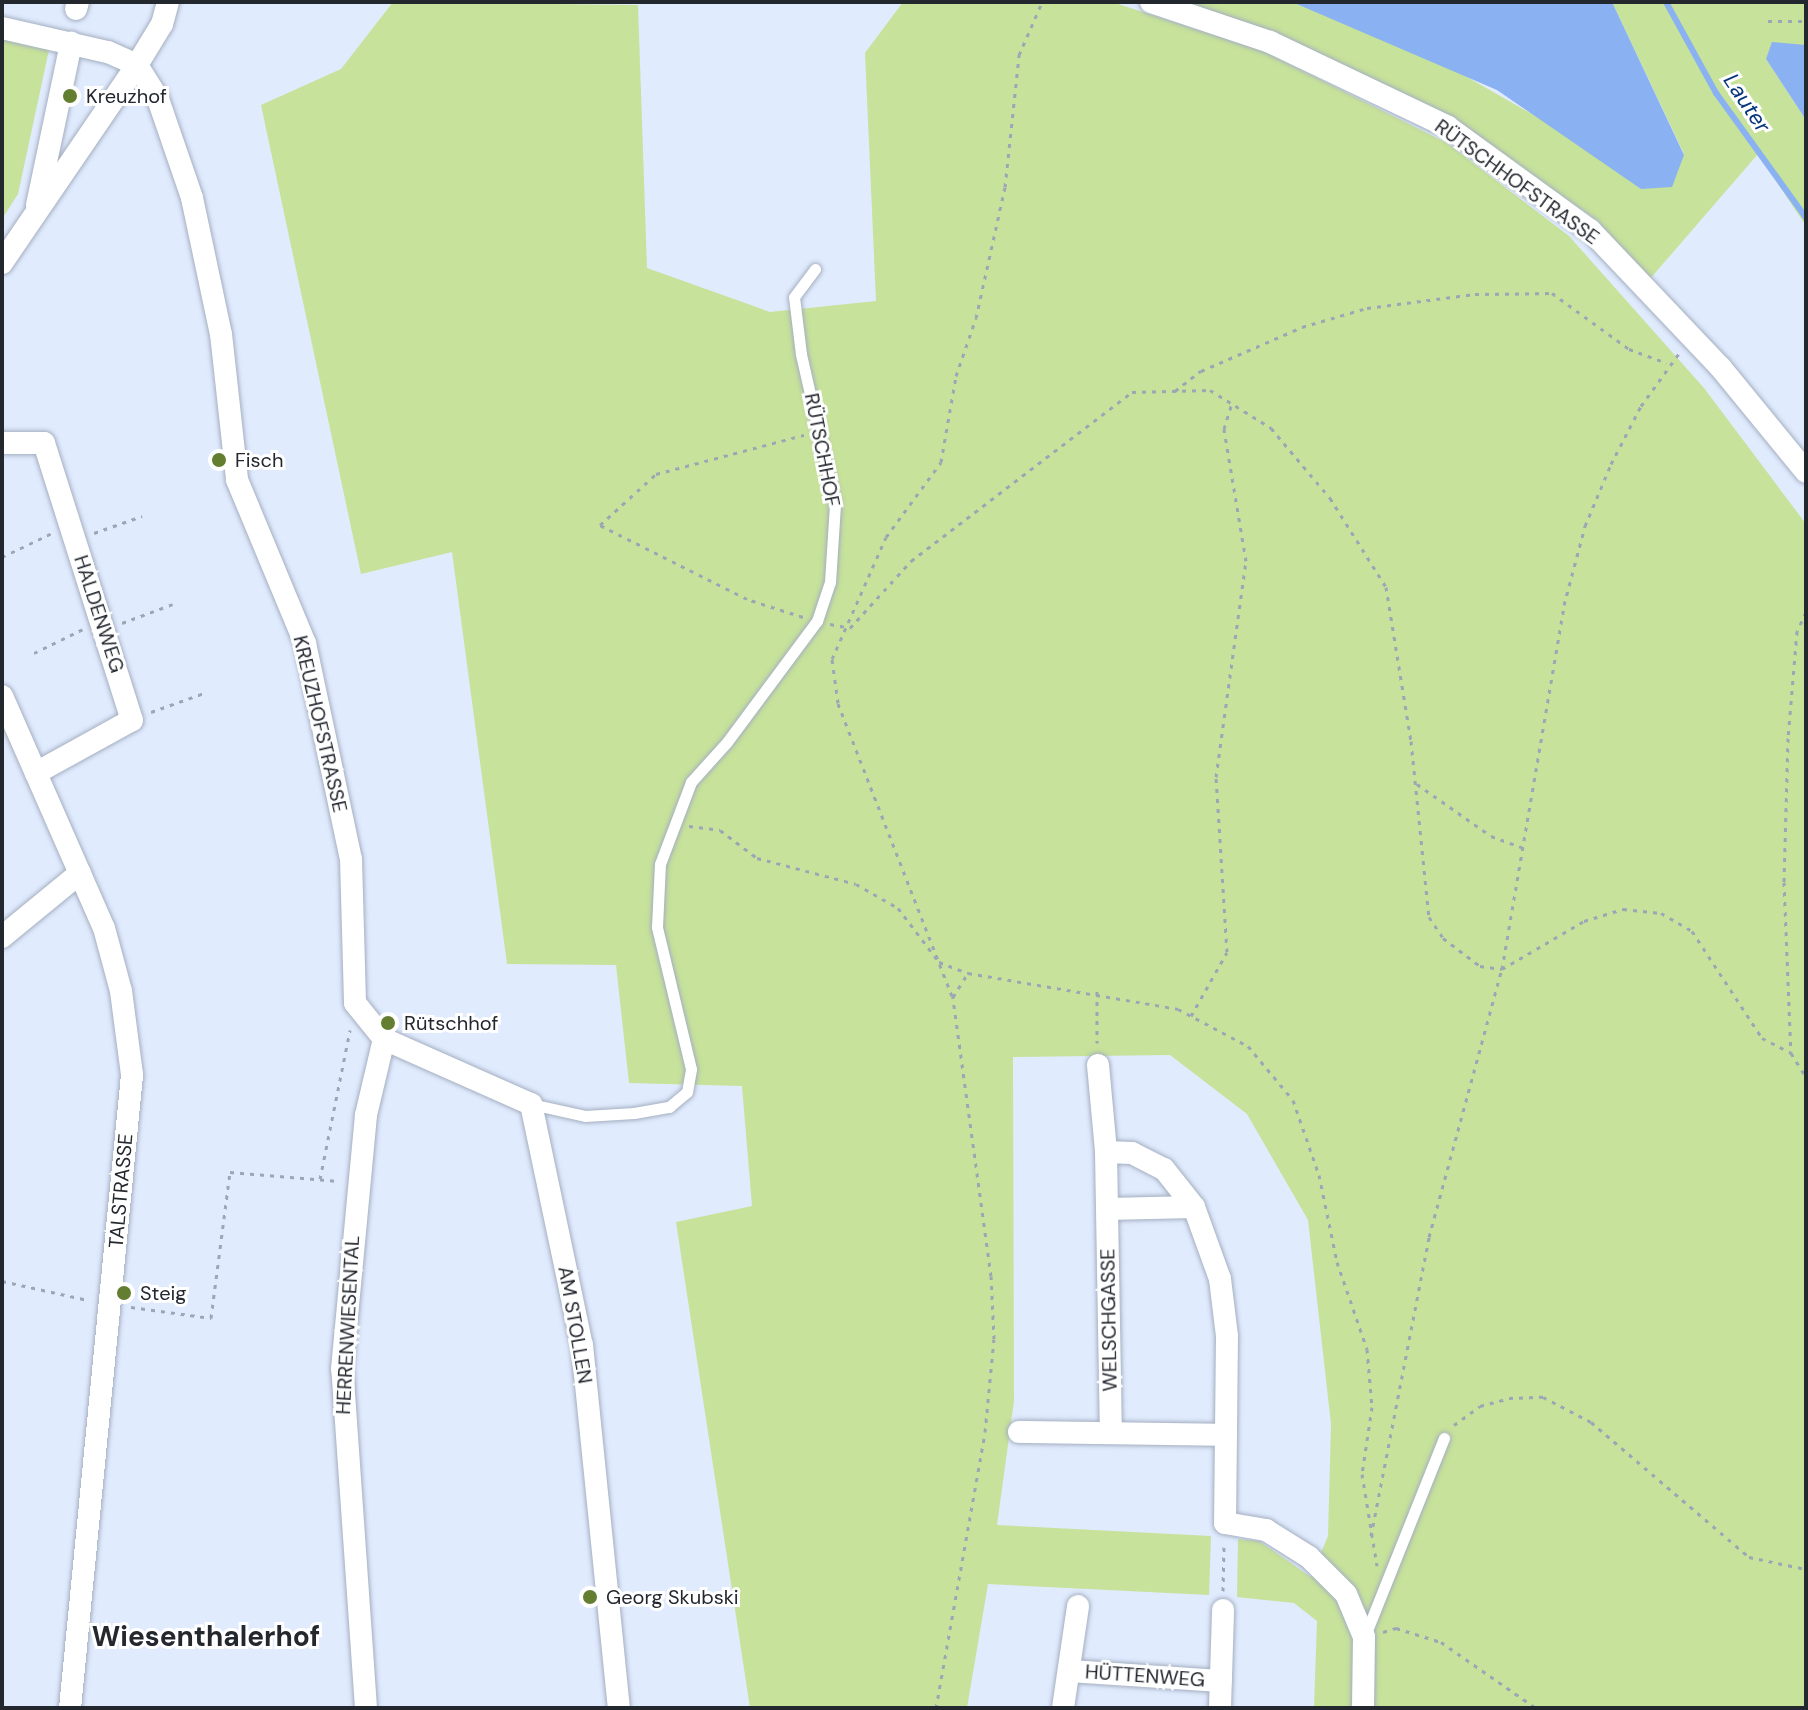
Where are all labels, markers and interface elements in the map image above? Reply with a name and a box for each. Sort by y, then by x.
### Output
water label: Lauter [1718,69,1776,137]
place label: Kreuzhof [86,84,167,108]
marker: Kreuzhof [61,87,79,105]
street label: RÜTSCHHOFSTRASSE [1430,114,1604,250]
street label: RÜTSCHHOF [799,391,845,509]
place label: Fisch [235,448,283,472]
marker: Fisch [210,451,228,469]
street label: HALDENWEG [69,552,129,676]
street label: KREUZHOFSTRASSE [288,633,352,815]
place label: Rütschhof [404,1011,498,1035]
marker: Rütschhof [379,1014,397,1032]
street label: TALSTRASSE [104,1133,138,1249]
street label: HERRENWIESENTAL [331,1235,365,1415]
street label: WELSCHGASSE [1096,1248,1122,1392]
street label: AM STOLLEN [553,1264,597,1386]
place label: Steig [140,1281,186,1305]
marker: Steig [115,1284,133,1302]
place label: Georg Skubski [606,1585,739,1609]
marker: Georg Skubski [581,1588,599,1606]
district label: Wiesenthalerhof [92,1620,320,1654]
street label: HÜTTENWEG [1084,1660,1206,1692]

